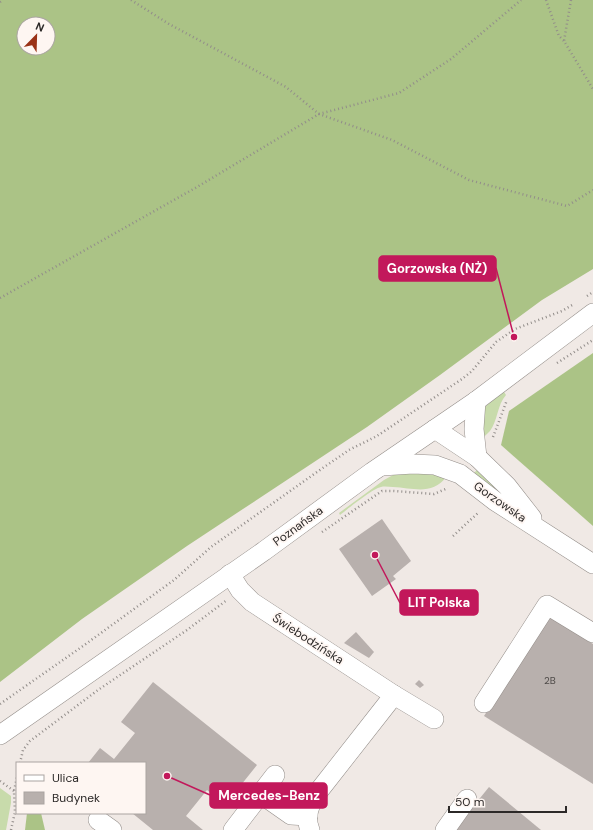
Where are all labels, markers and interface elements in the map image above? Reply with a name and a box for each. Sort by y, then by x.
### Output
north arrow [16,16,56,56]
text: N [33,19,46,35]
callout: Gorzowska (NŻ) [379,256,496,281]
text: Gorzowska (NŻ) [387,260,487,277]
street label: Gorzowska [471,478,529,526]
street label: Poznańska [270,502,326,550]
callout: LIT Polska [400,590,478,615]
text: LIT Polska [408,594,470,611]
street label: Świebodzińska [269,610,347,668]
house number: 2B [544,674,556,687]
legend [16,762,146,814]
text: Ulica [52,770,79,786]
callout: Mercedes-Benz [210,783,327,808]
text: Mercedes-Benz [218,787,320,804]
scale bar [449,788,566,814]
text: Budynek [52,790,100,806]
text: 50 m [455,794,484,810]

